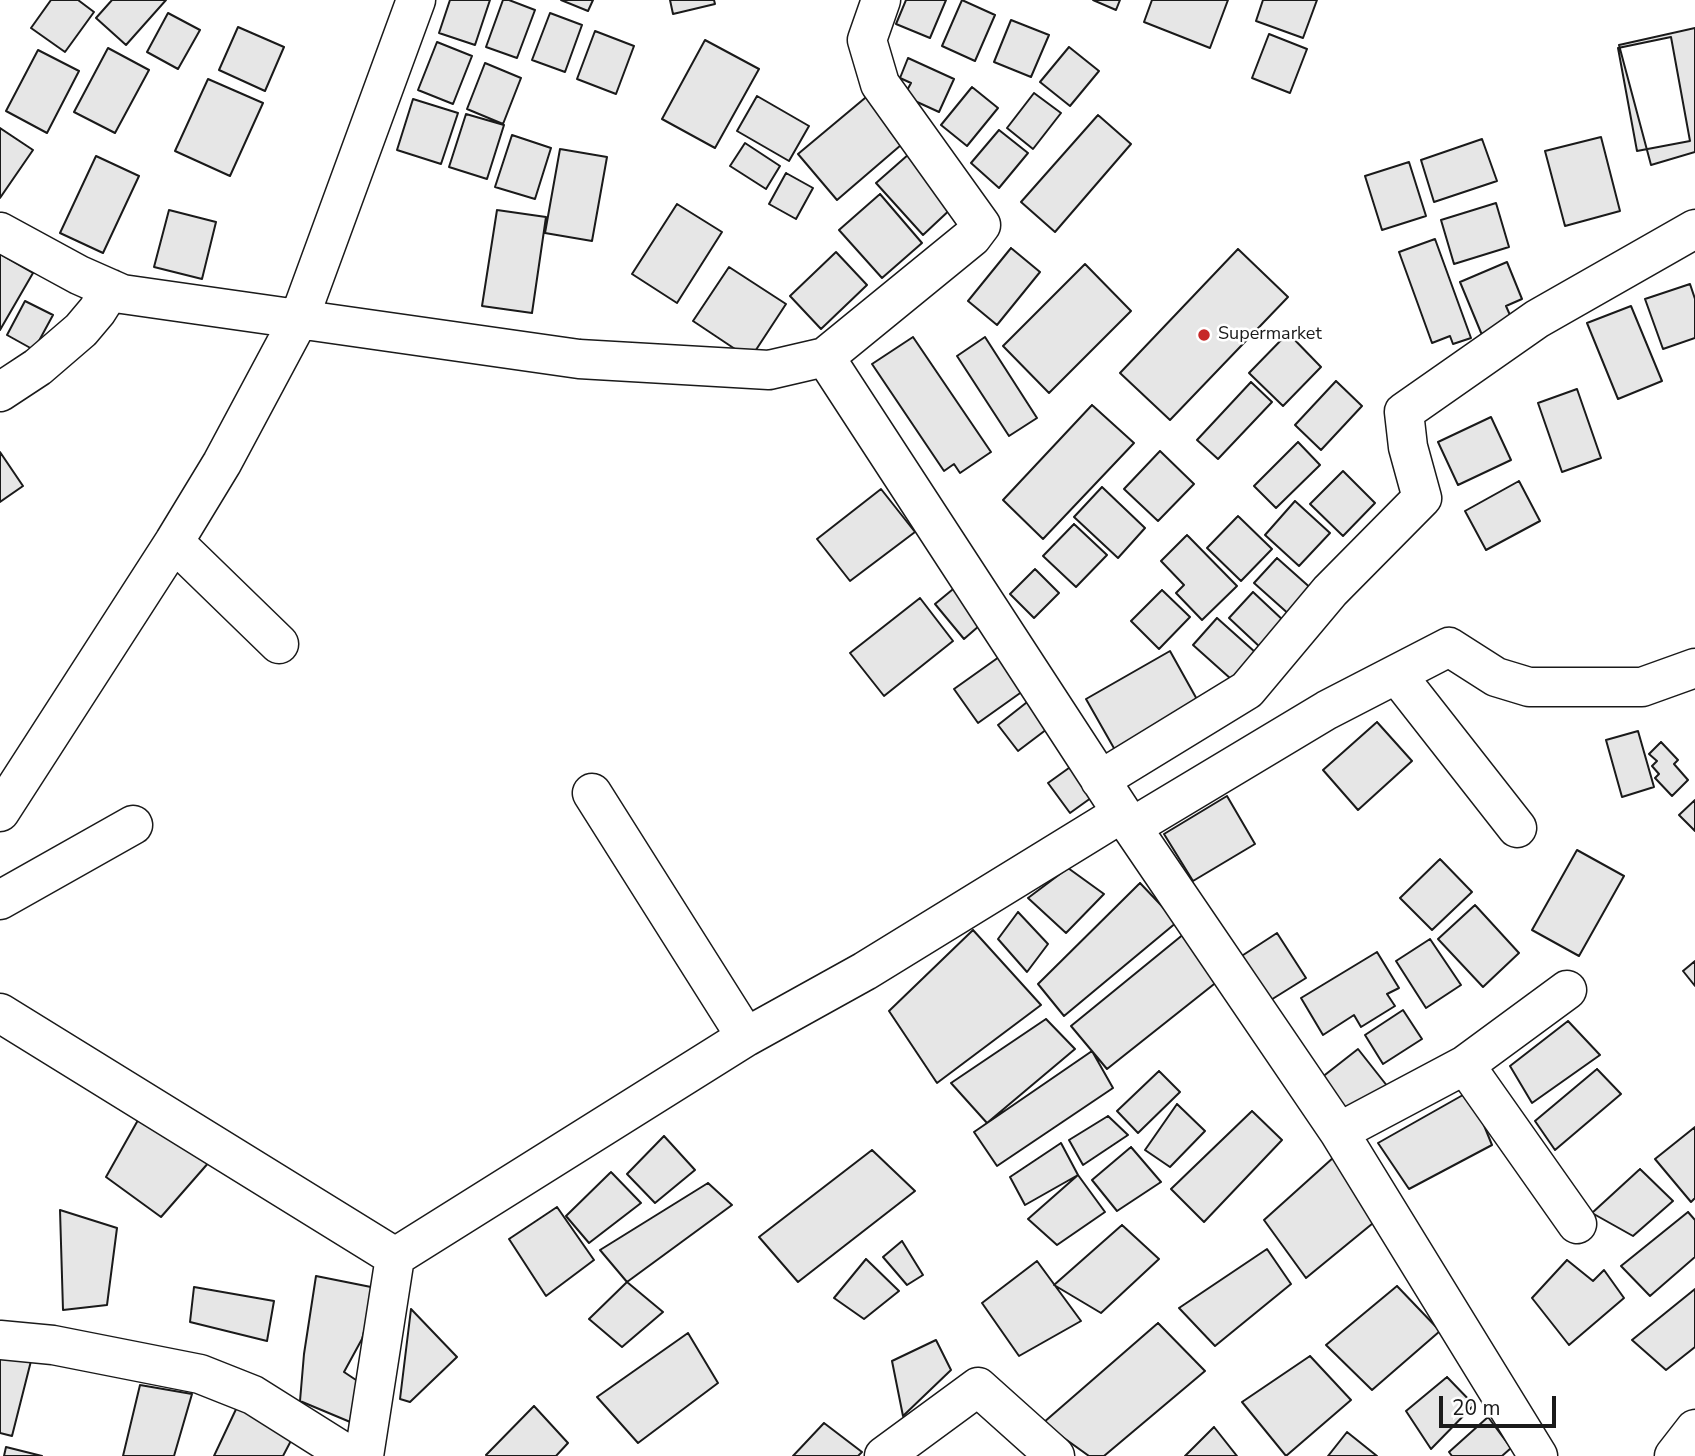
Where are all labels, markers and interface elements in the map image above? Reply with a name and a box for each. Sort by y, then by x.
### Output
place label: Supermarket [1218,324,1322,346]
marker: Supermarket [1196,327,1212,343]
scale bar [1443,1382,1560,1426]
text: 20 m [1452,1394,1501,1422]

